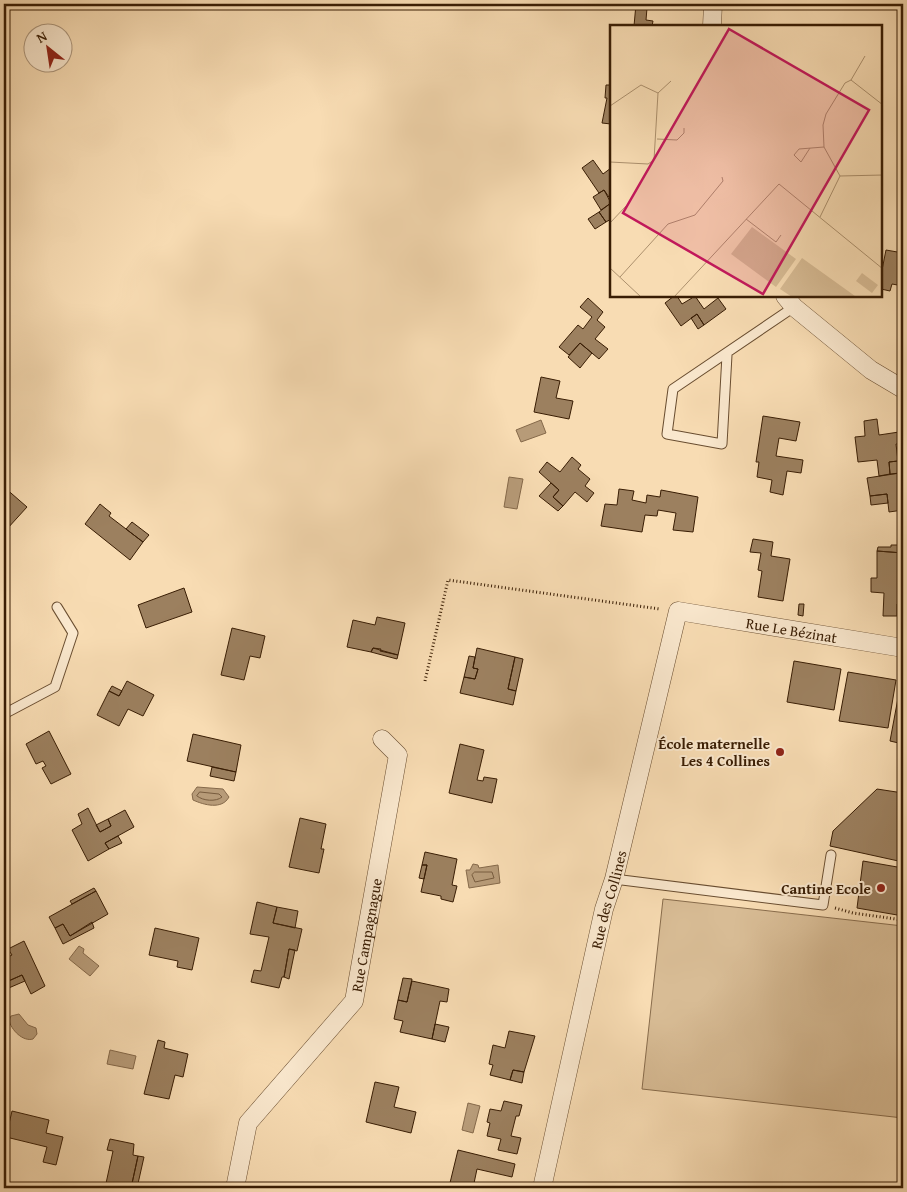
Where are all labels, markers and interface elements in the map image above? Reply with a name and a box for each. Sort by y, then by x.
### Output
north arrow [22,22,72,72]
text: N [32,25,51,48]
inset map [610,25,882,298]
street label: Rue Le Bézinat [744,612,839,648]
place label: École maternelle Les 4 Collines [658,733,770,771]
marker: École maternelle Les 4 Collines [774,746,786,758]
street label: Rue des Collines [585,848,631,951]
street label: Rue Campagnague [345,876,386,994]
place label: Cantine Ecole [781,878,871,899]
marker: Cantine Ecole [875,882,887,894]

